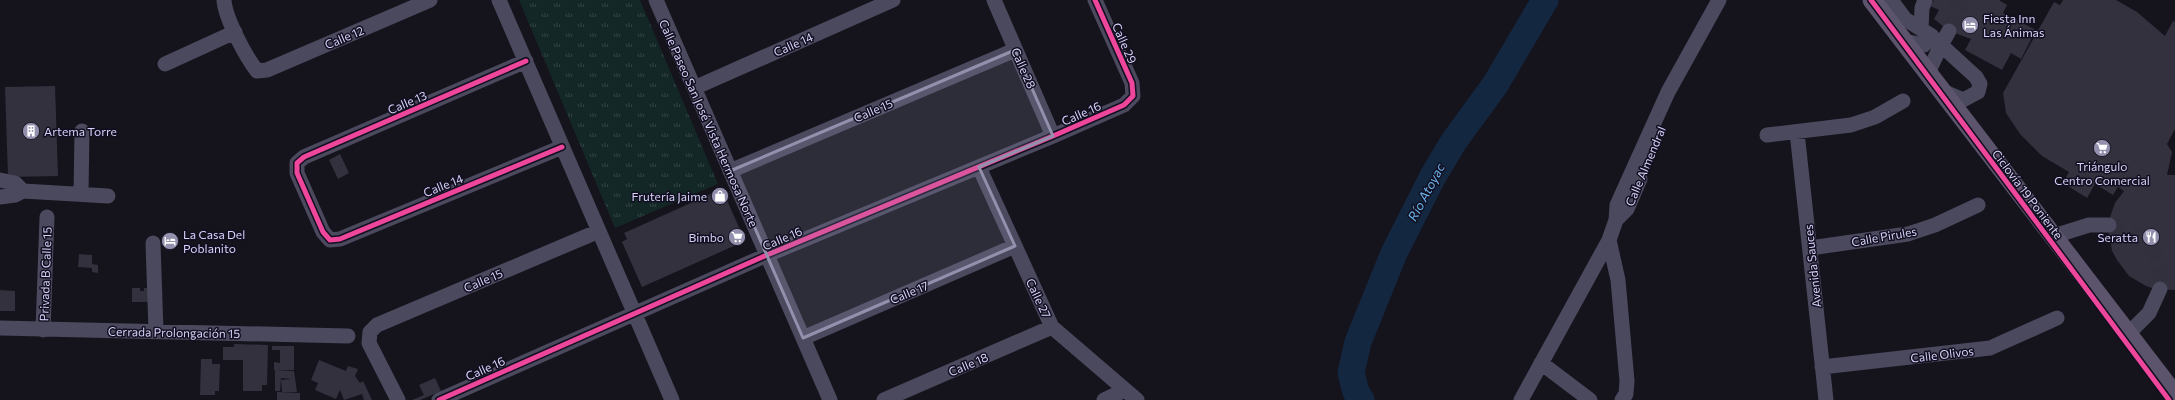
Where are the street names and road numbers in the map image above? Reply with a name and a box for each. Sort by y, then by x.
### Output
street label: Calle Paseo San José Vista Hermosa Norte [656,17,761,229]
street label: Calle 29 [1110,20,1140,66]
street label: Calle 12 [322,22,366,51]
street label: Calle 14 [771,29,815,59]
street label: Calle 28 [1009,45,1039,91]
street label: Calle 13 [385,87,429,116]
street label: Calle 15 [851,95,895,125]
street label: Calle 16 [1059,98,1103,128]
street label: Calle Almendral [1622,124,1668,208]
street label: Ciclovía 19 Poniente [1990,146,2066,242]
street label: Calle 14 [421,171,465,199]
street label: Calle 16 [760,223,804,253]
street label: Calle Pirules [1850,223,1918,249]
street label: Avenida Sauces [1801,224,1823,308]
street label: Privada B Calle 15 [36,226,54,321]
street label: Calle 15 [461,265,505,295]
street label: Calle 27 [1024,276,1054,320]
street label: Calle 17 [888,278,930,306]
street label: Cerrada Prolongación 15 [108,324,240,340]
street label: Calle Olivos [1910,343,1974,365]
street label: Calle 18 [946,349,990,379]
street label: Calle 16 [463,353,507,383]

